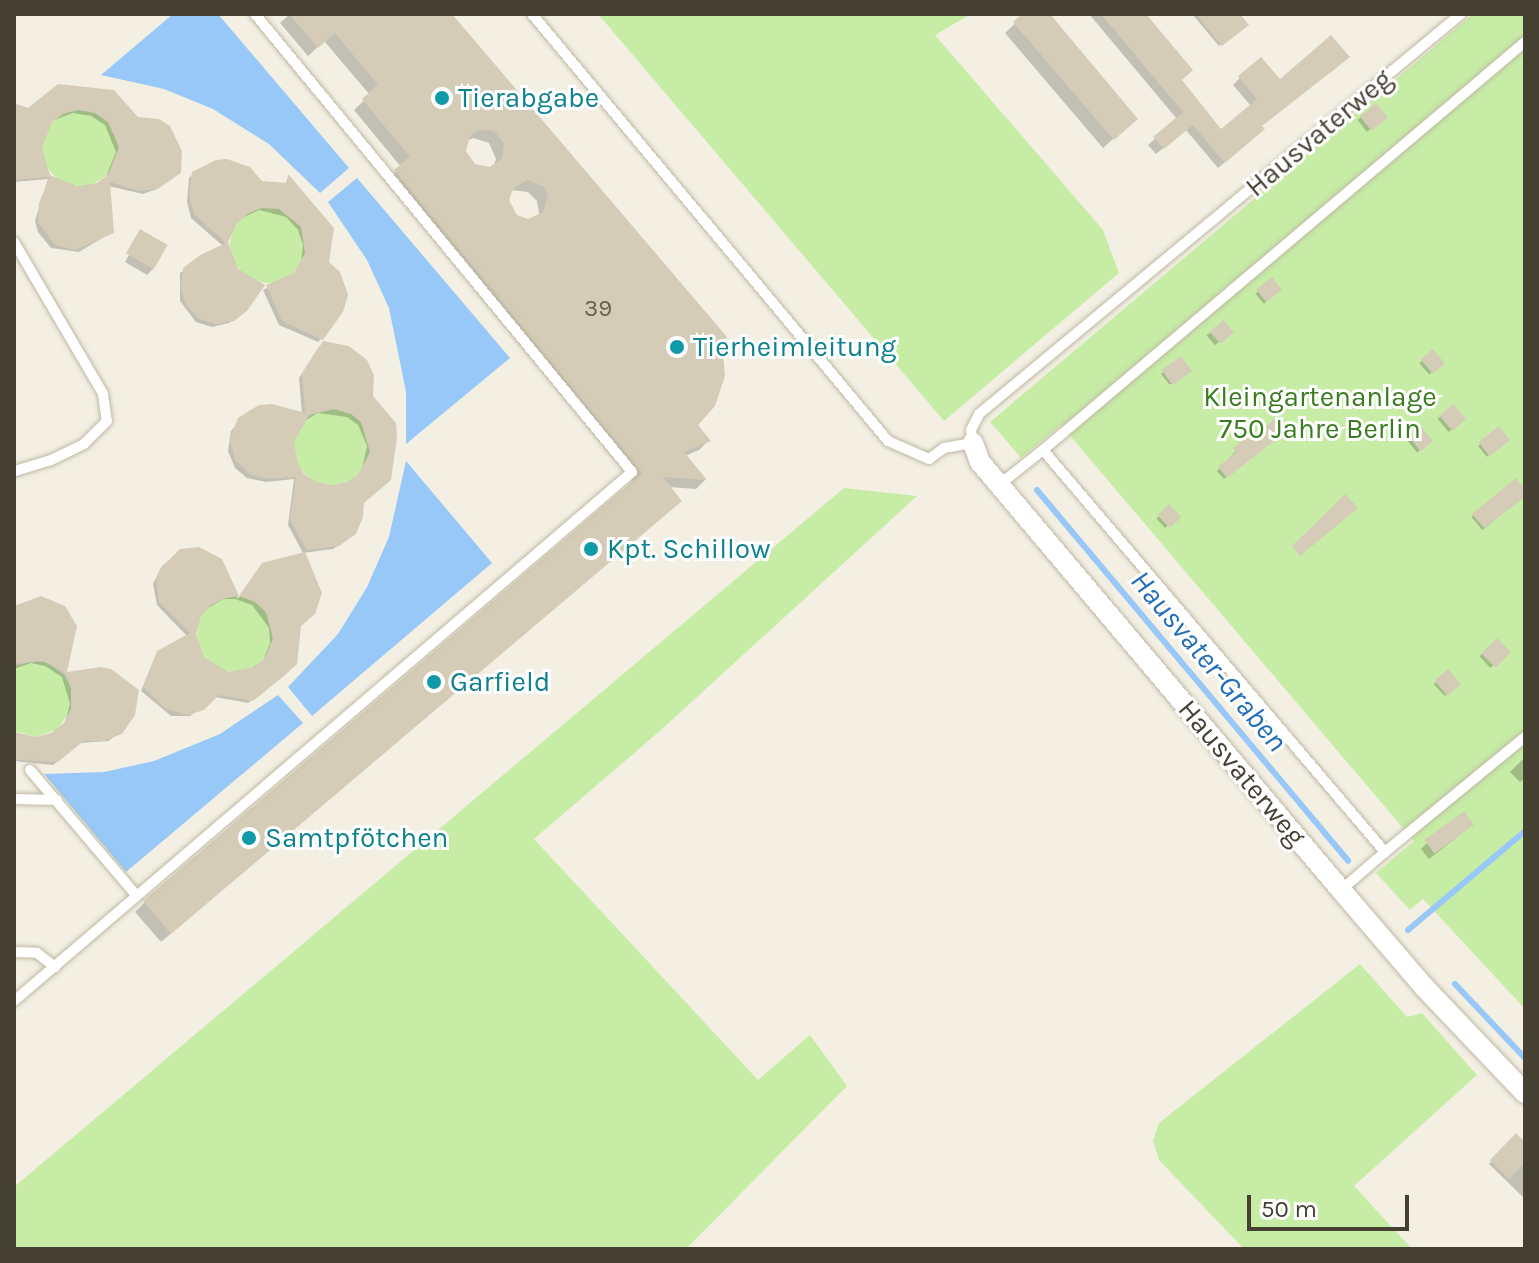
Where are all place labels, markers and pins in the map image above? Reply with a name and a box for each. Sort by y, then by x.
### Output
place label: Tierabgabe [458,81,599,115]
marker: Tierabgabe [433,89,451,107]
place label: Tierheimleitung [693,330,896,364]
marker: Tierheimleitung [668,338,686,356]
place label: Kpt. Schillow [607,532,770,566]
marker: Kpt. Schillow [582,540,600,558]
place label: Garfield [450,665,550,699]
marker: Garfield [425,673,443,691]
place label: Samtpfötchen [265,821,448,855]
marker: Samtpfötchen [240,829,258,847]

